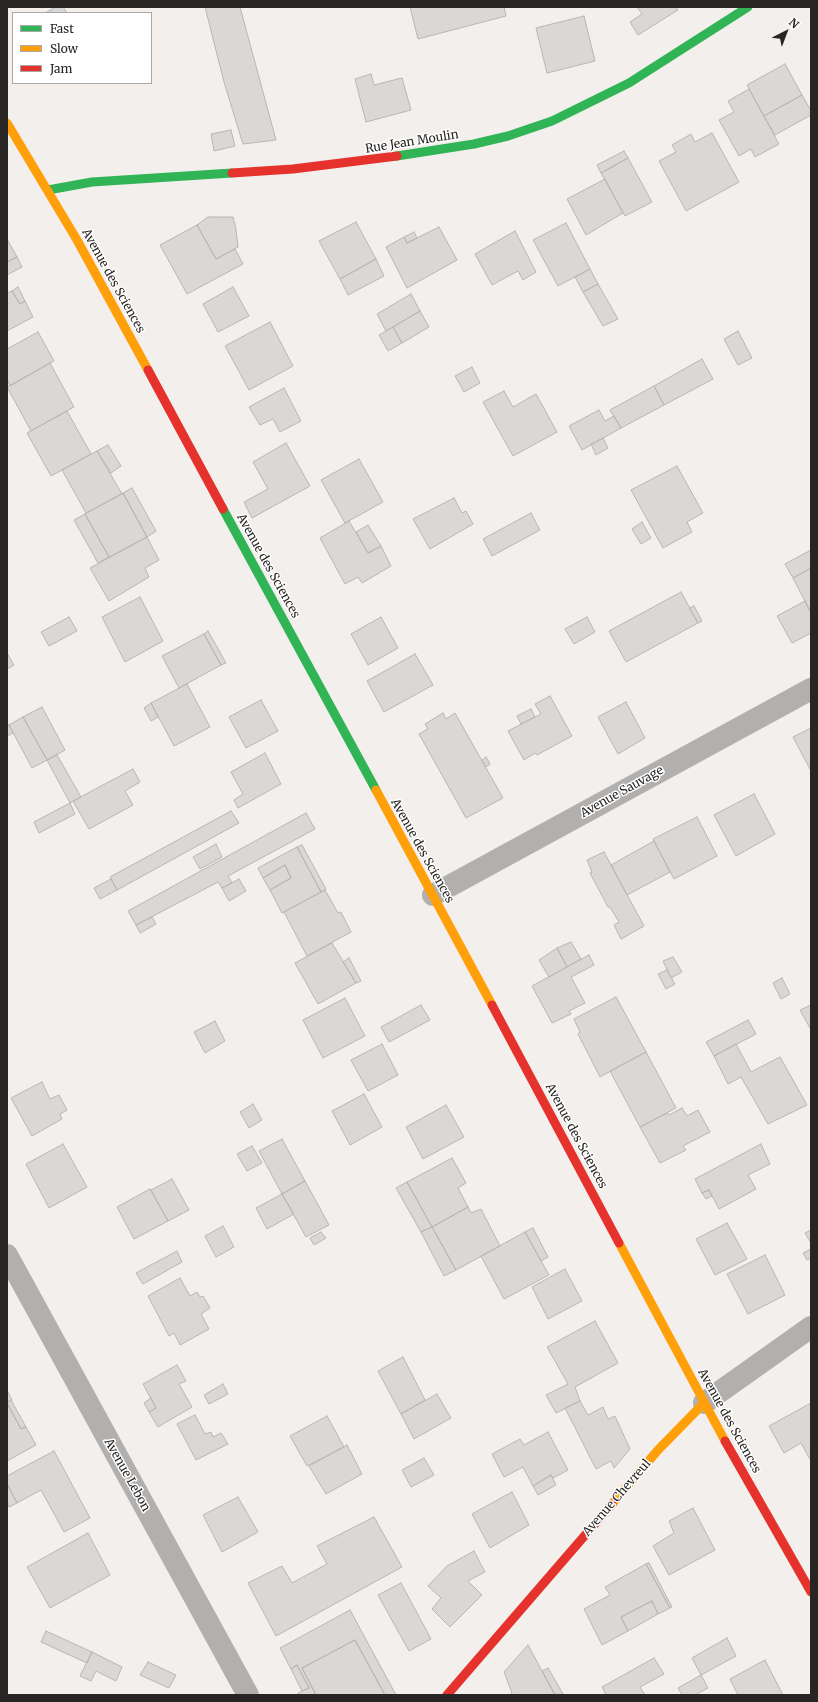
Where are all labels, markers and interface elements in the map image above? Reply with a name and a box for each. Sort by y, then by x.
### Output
legend [12,12,152,84]
north arrow [766,12,806,52]
text: N [786,15,802,31]
text: Fast [50,21,74,36]
text: Slow [50,41,78,56]
text: Jam [50,61,72,76]
street label: Rue Jean Moulin [364,128,460,156]
street label: Avenue des Sciences [78,226,148,336]
street label: Avenue des Sciences [233,511,303,621]
street label: Avenue Sauvage [578,763,666,821]
street label: Avenue des Sciences [387,796,457,906]
street label: Avenue des Sciences [542,1081,610,1191]
street label: Avenue des Sciences [694,1366,764,1476]
street label: Avenue Lebon [101,1436,153,1514]
street label: Avenue Chevreul [580,1457,654,1539]

